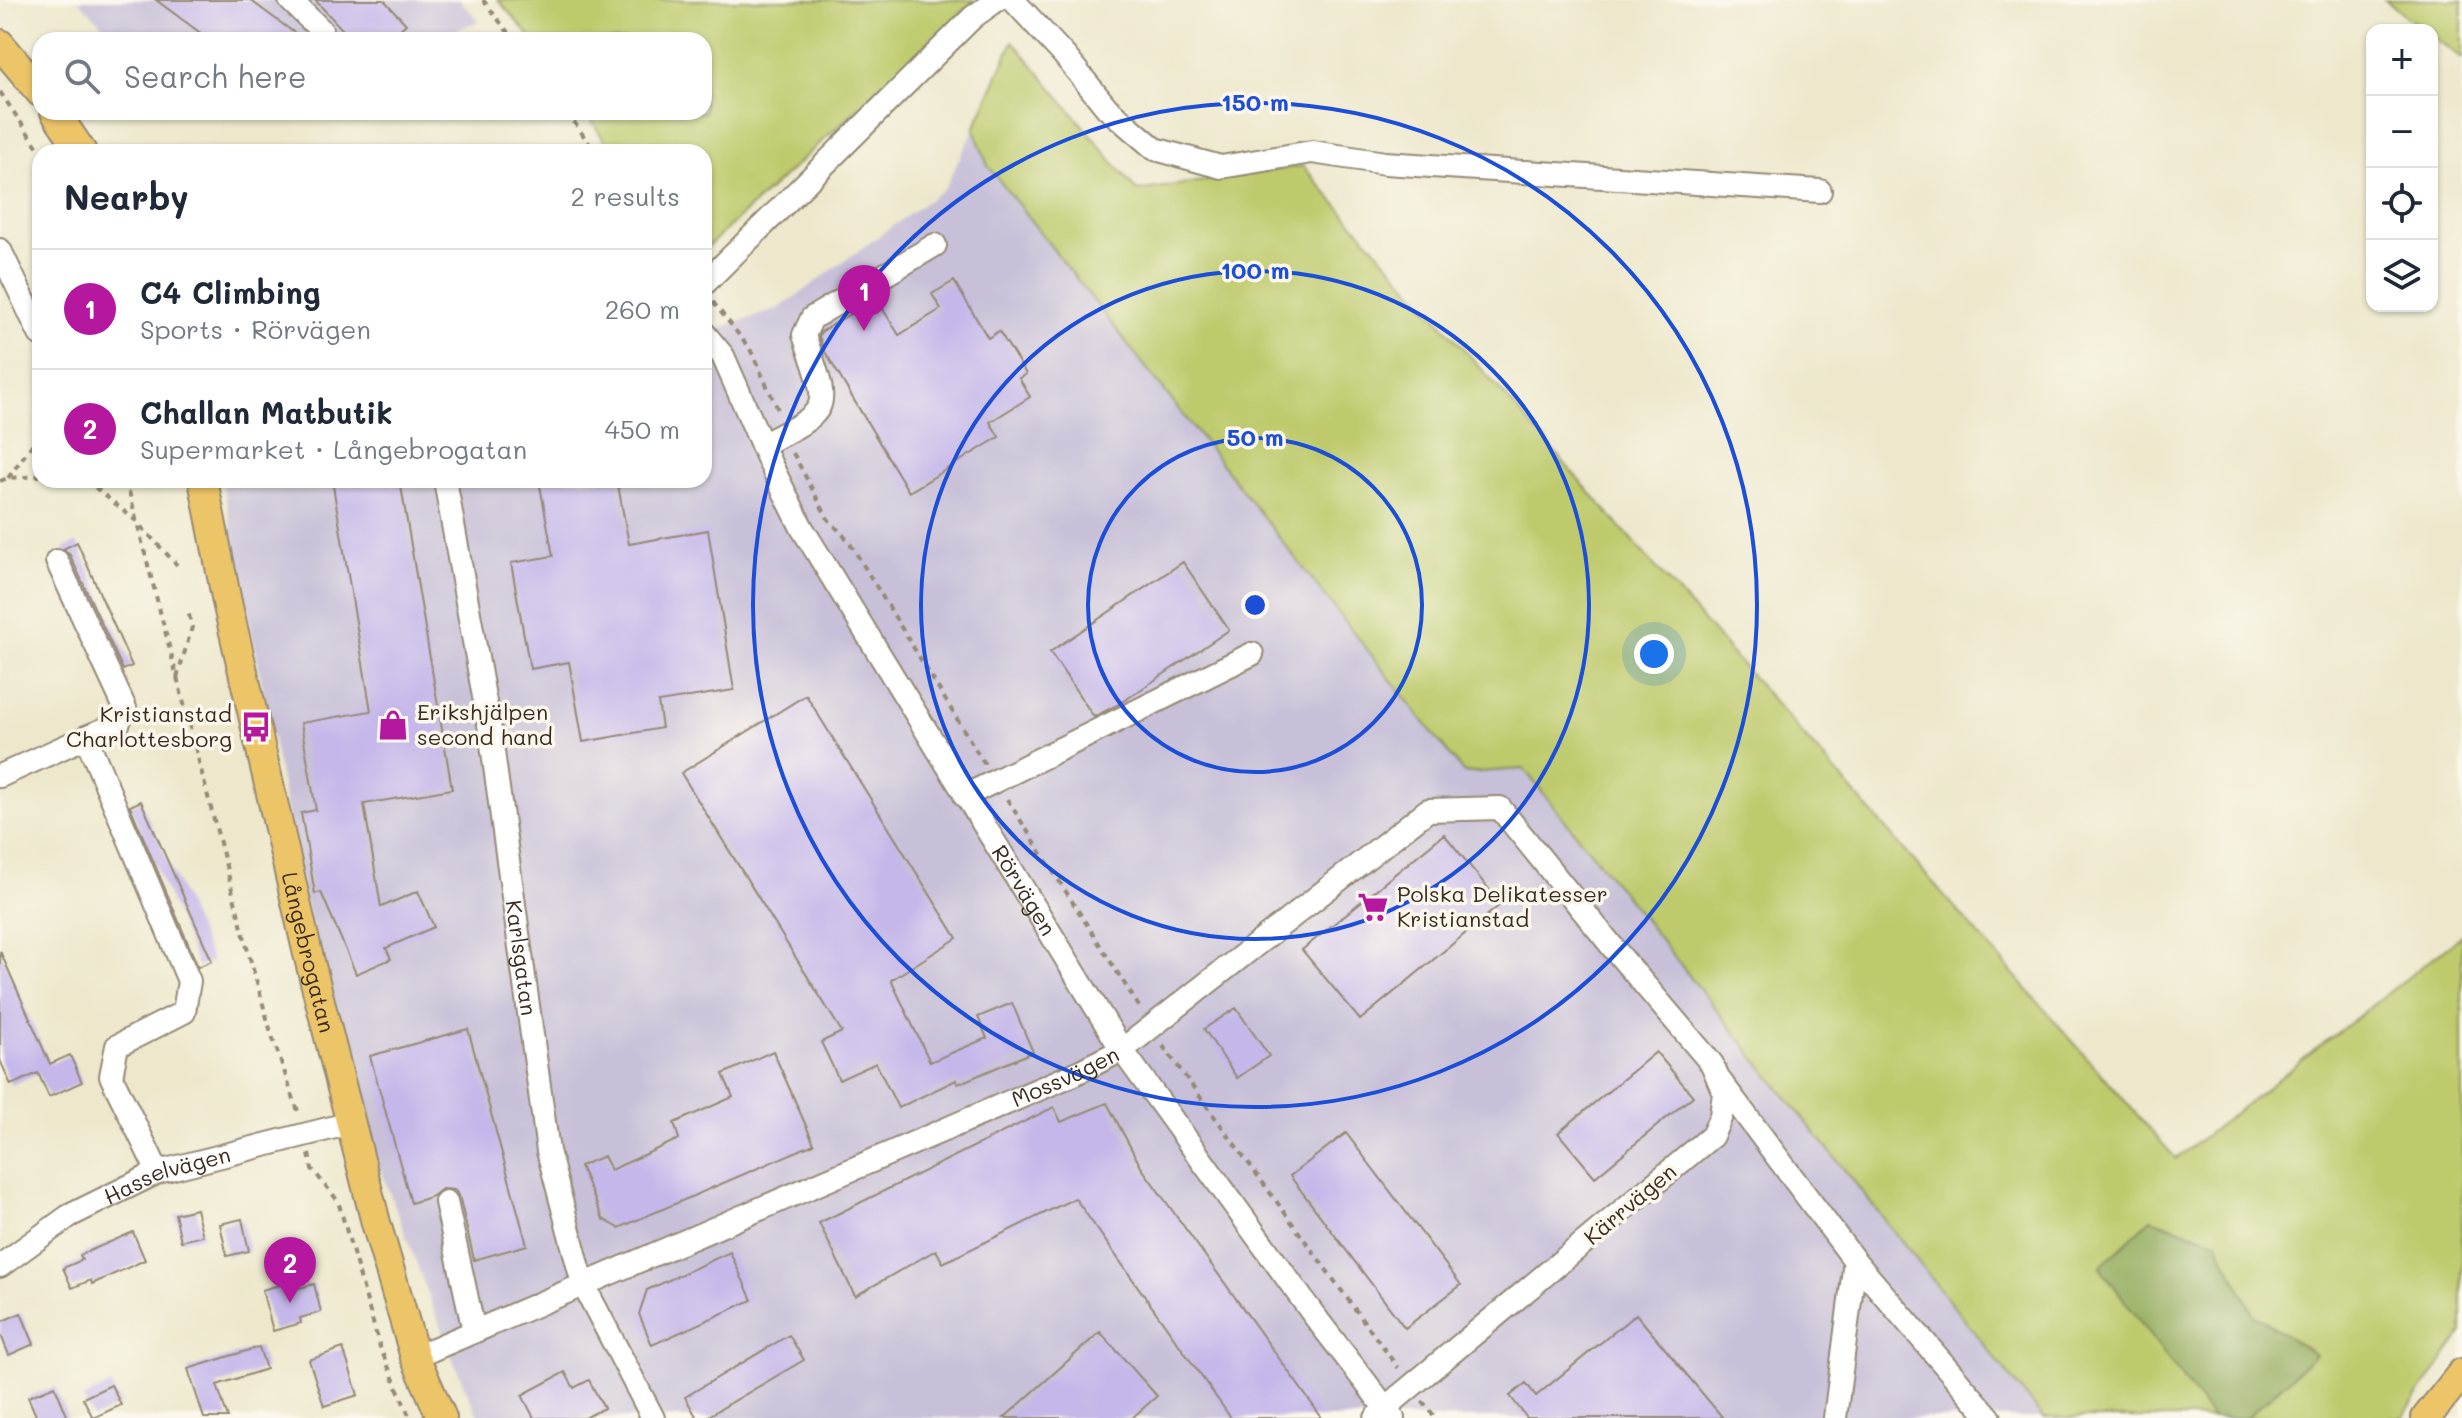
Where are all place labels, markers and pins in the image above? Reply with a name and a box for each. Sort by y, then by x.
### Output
pin: 1 [838,265,890,331]
centre of rings [1241,591,1269,619]
place label: Erikshjälpen second hand [417,697,553,751]
place label: Kristianstad Charlottesborg [66,699,232,753]
shop icon: Erikshjälpen second hand [376,708,410,742]
bus stop icon: Kristianstad Charlottesborg [239,710,273,744]
place label: Polska Delikatesser Kristianstad [1397,879,1608,933]
supermarket icon: Polska Delikatesser Kristianstad [1356,890,1390,924]
pin: 2 [264,1237,316,1303]

